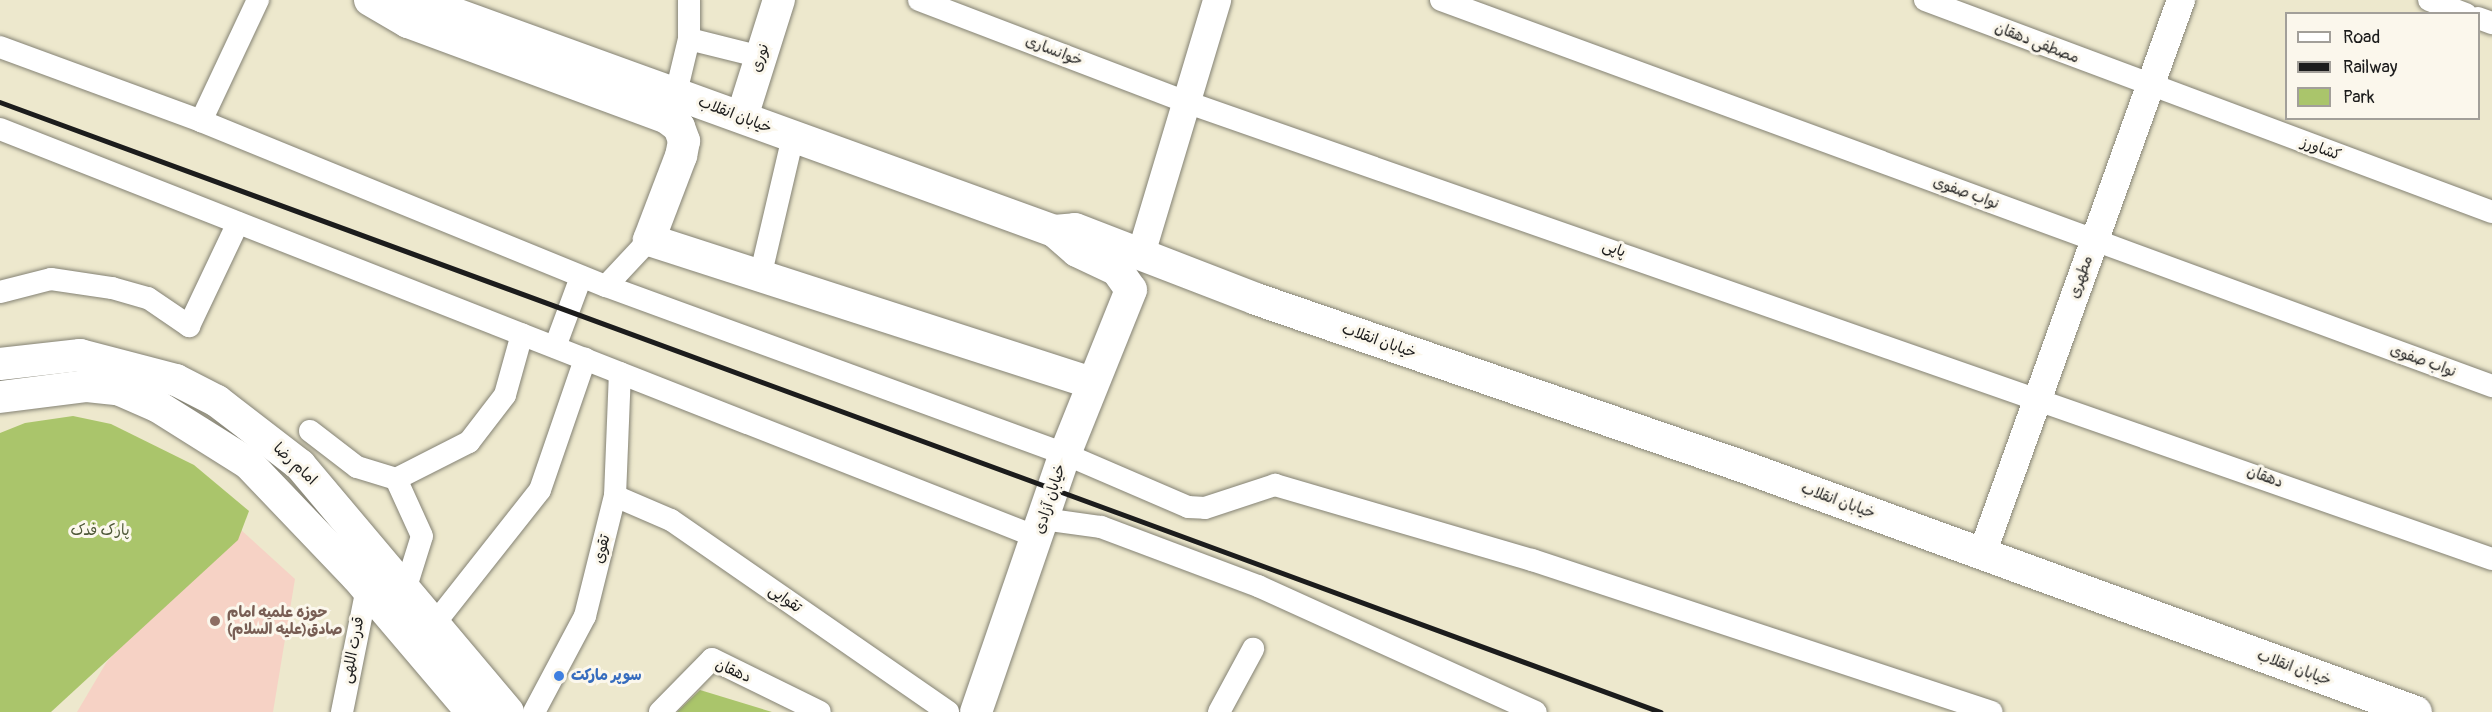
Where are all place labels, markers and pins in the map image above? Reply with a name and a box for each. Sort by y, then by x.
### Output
place label: حوزه علمیه امام صادق(علیه السلام) [227,603,343,638]
marker: حوزه علمیه امام صادق(علیه السلام) [208,614,222,628]
place label: سوپر مارکت [571,667,642,685]
marker: سوپر مارکت [552,669,566,683]

